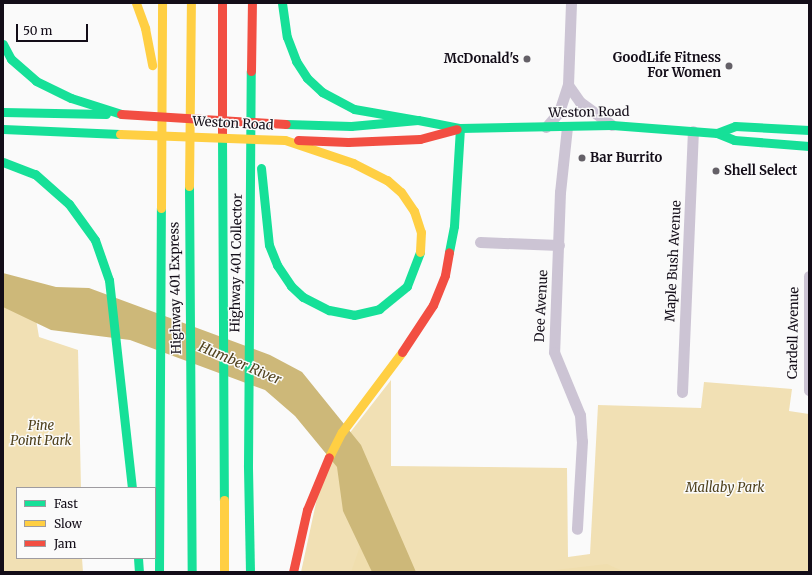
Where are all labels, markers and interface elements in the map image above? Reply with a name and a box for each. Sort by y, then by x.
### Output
scale bar [18,16,90,42]
text: 50 m [23,23,52,38]
place label: McDonald's [444,51,519,67]
place label: GoodLife Fitness For Women [613,51,721,82]
marker: McDonald's [522,54,532,64]
marker: GoodLife Fitness For Women [724,61,734,71]
street label: Weston Road [548,104,630,122]
street label: Weston Road [192,114,274,134]
place label: Bar Burrito [590,150,662,166]
marker: Bar Burrito [577,153,587,163]
place label: Shell Select [724,163,797,179]
marker: Shell Select [711,166,721,176]
street label: Highway 401 Collector [228,193,246,333]
street label: Maple Bush Avenue [663,200,685,322]
street label: Highway 401 Express [167,221,185,355]
street label: Dee Avenue [532,269,552,343]
street label: Cardell Avenue [785,287,803,379]
water label: Humber River [196,338,284,388]
park label: Pine Point Park [10,419,72,450]
park label: Mallaby Park [686,480,764,496]
legend [16,487,156,559]
text: Fast [54,496,78,511]
text: Slow [54,516,82,531]
text: Jam [54,536,76,551]

